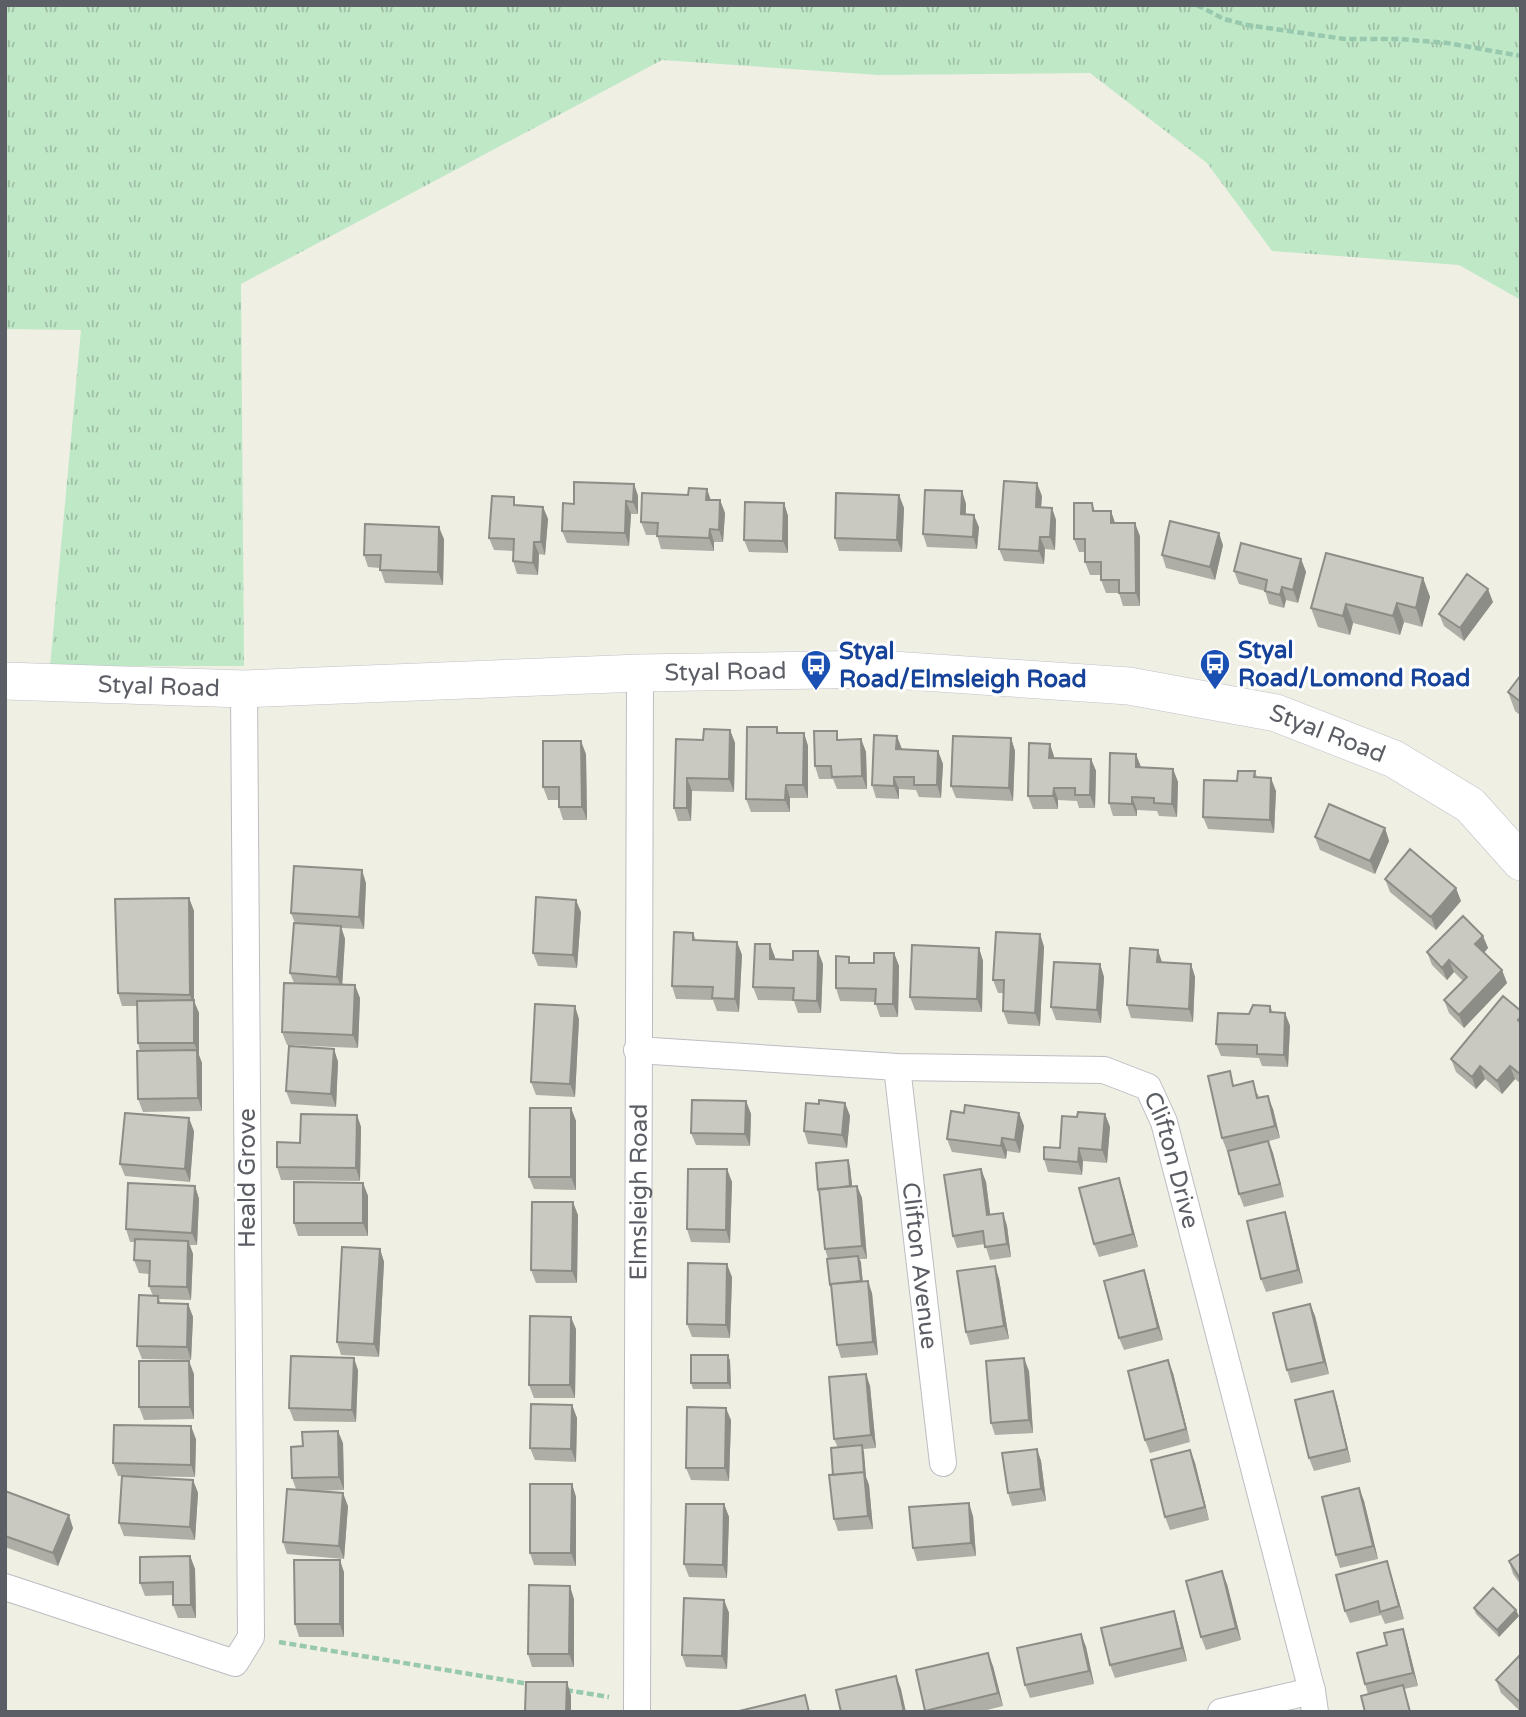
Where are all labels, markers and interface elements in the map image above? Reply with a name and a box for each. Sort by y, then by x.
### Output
place label: Styal Road/Lomond Road [1238,636,1470,693]
place label: Styal Road/Elmsleigh Road [839,637,1087,694]
bus stop icon: Styal Road/Lomond Road [1198,647,1232,691]
bus stop icon: Styal Road/Elmsleigh Road [799,648,833,692]
street label: Styal Road [664,657,787,688]
street label: Styal Road [97,670,220,703]
street label: Styal Road [1265,698,1390,769]
street label: Clifton Drive [1137,1087,1205,1232]
street label: Elmsleigh Road [624,1104,654,1280]
street label: Heald Grove [233,1108,262,1248]
street label: Clifton Avenue [895,1181,944,1351]

